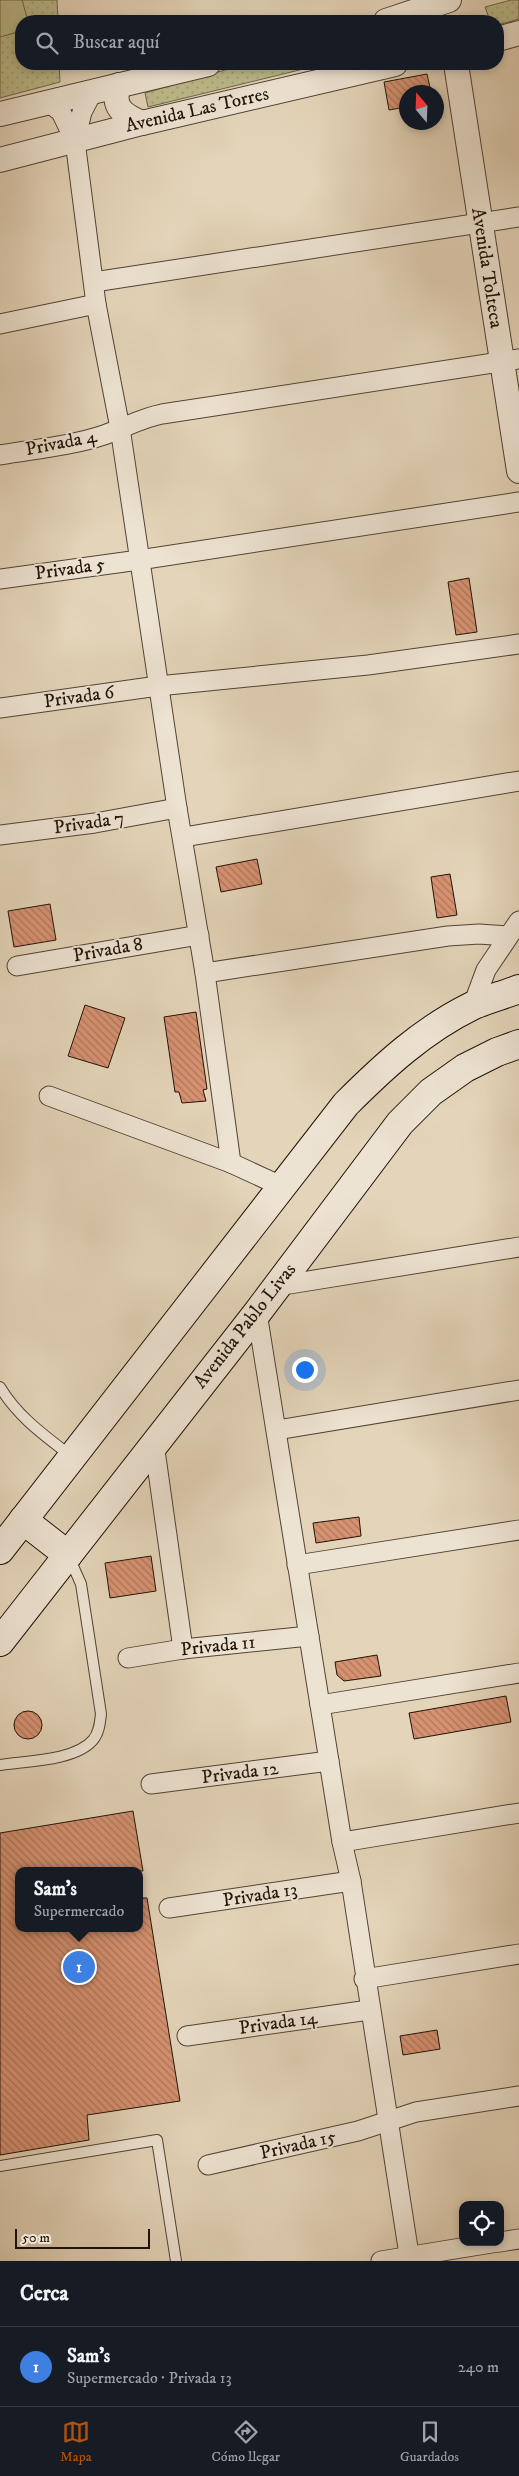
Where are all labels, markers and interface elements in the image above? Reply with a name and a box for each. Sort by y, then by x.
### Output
search box [15,15,504,70]
icon: search [33,29,61,57]
text: Buscar aquí [73,31,159,54]
street label: Avenida Las Torres [123,82,271,138]
north arrow [399,85,444,130]
street label: Avenida Tolteca [466,206,508,330]
street label: Privada 4 [23,425,100,461]
street label: Privada 5 [33,553,107,585]
street label: Privada 6 [42,681,117,713]
street label: Privada 7 [52,807,126,839]
street label: Privada 8 [71,933,145,967]
street label: Avenida Pablo Livas [189,1259,301,1393]
your location [292,1357,318,1383]
street label: Privada 11 [179,1631,257,1661]
street label: Privada 12 [200,1757,280,1789]
popup [15,1867,143,1932]
text: Sam's [34,1878,77,1901]
street label: Privada 13 [221,1878,299,1912]
text: Supermercado [34,1901,124,1921]
pin: 1 [63,1948,95,1986]
street label: Privada 14 [237,2006,320,2040]
street label: Privada 15 [258,2125,339,2165]
map controls [459,2201,504,2246]
button: locate [459,2201,504,2246]
scale bar [15,2226,150,2249]
text: 50 m [22,2229,50,2247]
text: Cerca [20,2281,68,2307]
text: Sam's [67,2345,110,2368]
text: 1 [33,2357,39,2377]
text: 240 m [458,2357,499,2377]
text: Supermercado · Privada 13 [67,2368,232,2388]
tab: Mapa [60,2418,92,2466]
tab: Cómo llegar [212,2418,280,2466]
tab: Guardados [400,2418,459,2466]

